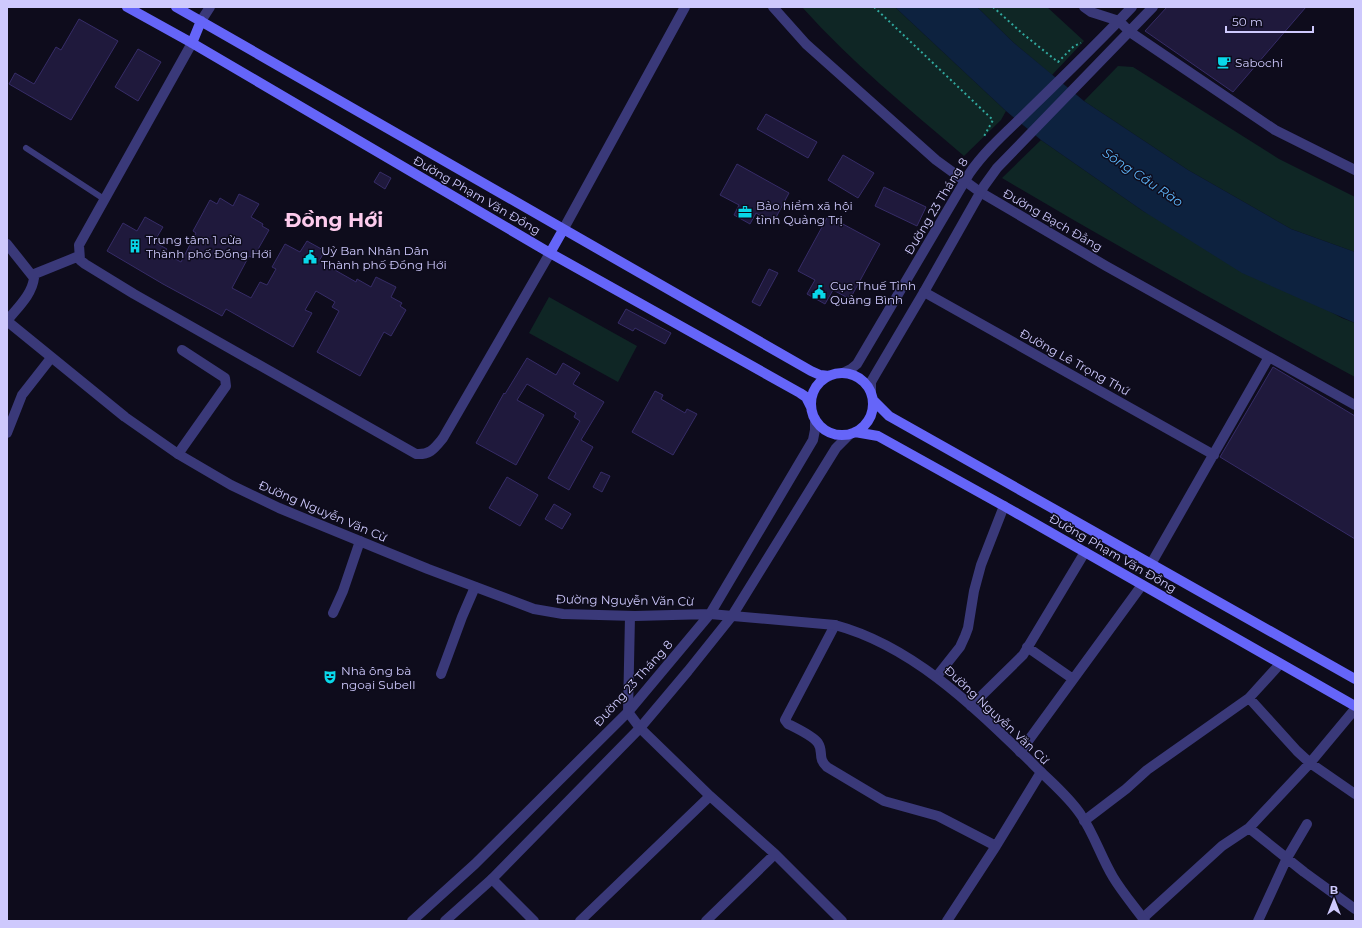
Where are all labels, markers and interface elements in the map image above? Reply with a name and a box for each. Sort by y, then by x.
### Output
scale bar [1226,8,1313,34]
text: 50 m [1232,14,1263,29]
cafe icon: Sabochi [1216,54,1232,70]
place label: Sabochi [1235,55,1283,70]
water label: Sông Cầu Rào [1100,144,1186,210]
street label: Đường Phạm Văn Đồng [411,152,543,238]
street label: Đường 23 Tháng 8 [901,154,971,257]
street label: Đường Bạch Đằng [1001,185,1105,255]
place label: Bảo hiểm xã hội tỉnh Quảng Trị [756,198,853,227]
office icon: Bảo hiểm xã hội tỉnh Quảng Trị [737,204,753,220]
district label: Đồng Hới [285,208,383,232]
place label: Trung tâm 1 cửa Thành phố Đồng Hới [146,232,272,261]
building icon: Trung tâm 1 cửa Thành phố Đồng Hới [127,238,143,254]
place label: Uỷ Ban Nhân Dân Thành phố Đồng Hới [321,243,447,272]
public building icon: Uỷ Ban Nhân Dân Thành phố Đồng Hới [302,249,318,265]
place label: Cục Thuế Tỉnh Quảng Bình [830,278,916,307]
public building icon: Cục Thuế Tỉnh Quảng Bình [811,284,827,300]
street label: Đường Lê Trọng Thứ [1017,325,1133,399]
street label: Đường Nguyễn Văn Cừ [256,477,390,545]
street label: Đường Phạm Văn Đồng [1047,510,1179,596]
street label: Đường Nguyễn Văn Cừ [556,591,694,609]
street label: Đường 23 Tháng 8 [590,637,676,729]
street label: Đường Nguyễn Văn Cừ [941,662,1053,768]
place label: Nhà ông bà ngoại Subell [341,663,416,692]
theatre icon: Nhà ông bà ngoại Subell [322,669,338,685]
north arrow [1314,880,1354,920]
text: B [1330,883,1338,897]

